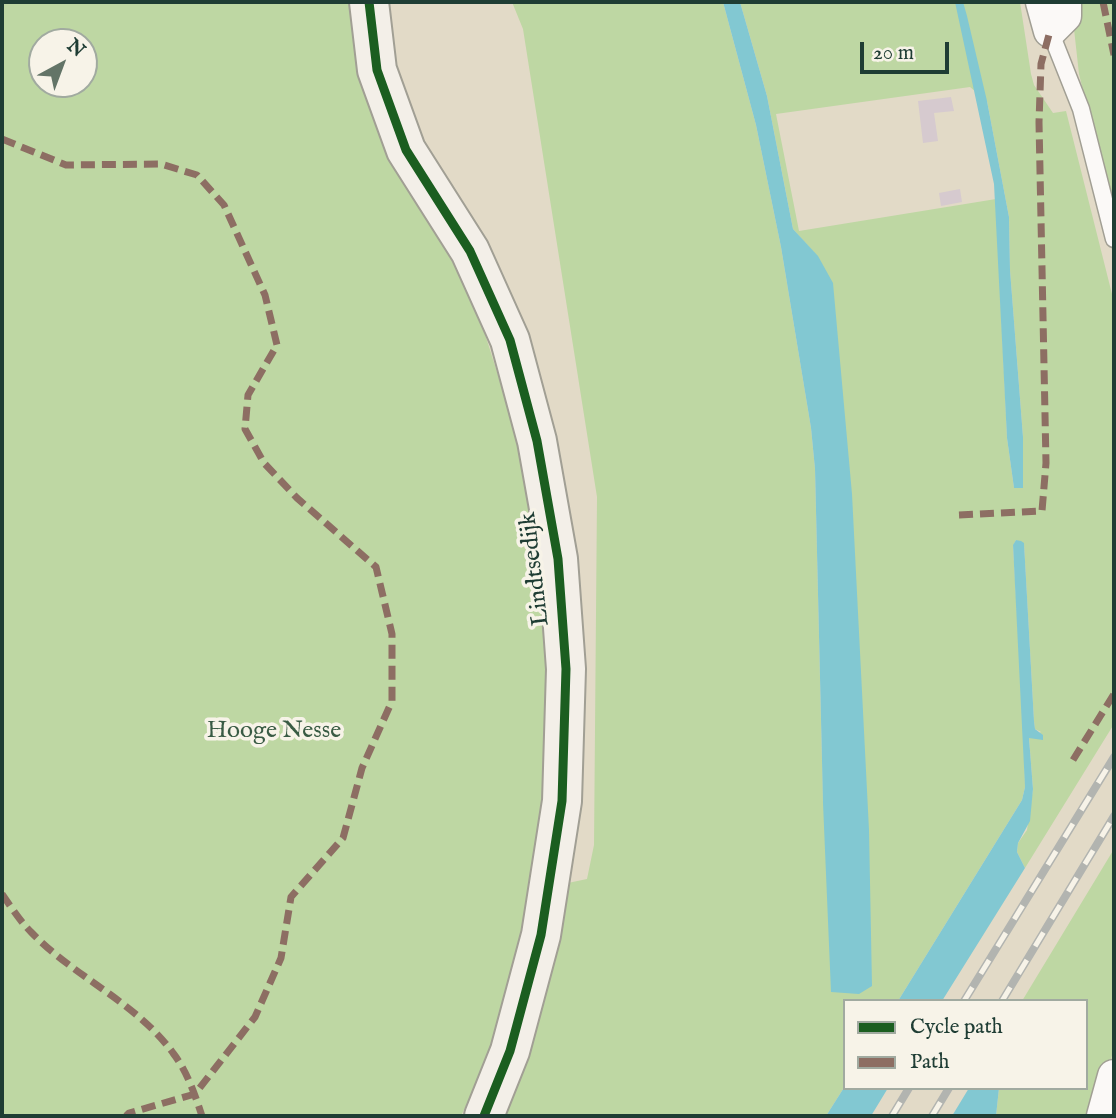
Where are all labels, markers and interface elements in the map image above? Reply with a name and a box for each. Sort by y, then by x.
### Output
north arrow [28,28,98,98]
scale bar [864,28,953,72]
text: N [61,34,90,63]
text: 20 m [873,40,914,67]
street label: Lindtsedijk [515,510,557,628]
park label: Hooge Nesse [207,718,341,746]
legend [843,999,1088,1090]
text: Cycle path [910,1014,1003,1041]
text: Path [910,1049,949,1076]

